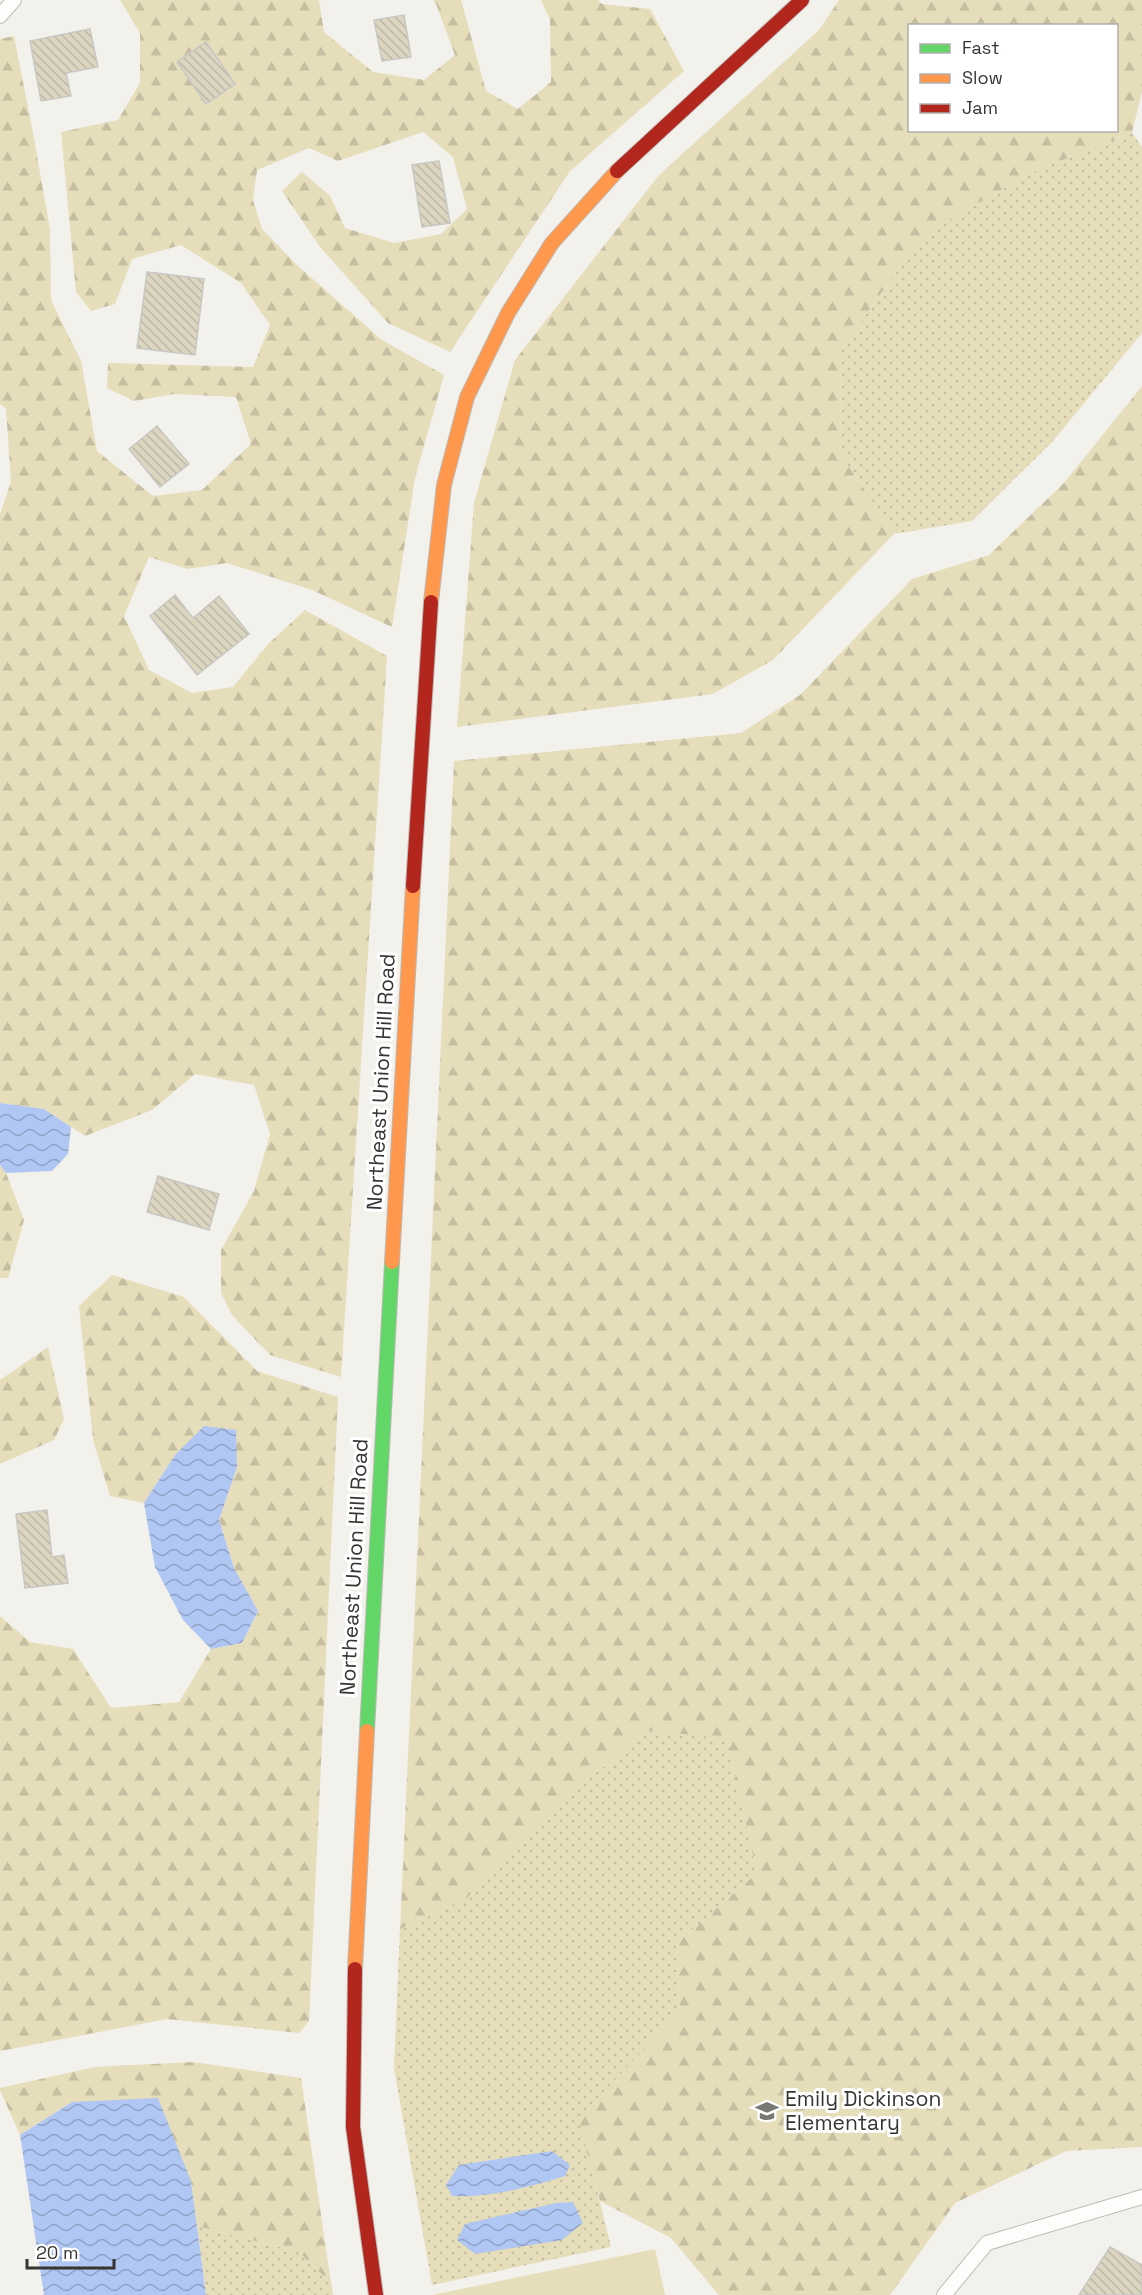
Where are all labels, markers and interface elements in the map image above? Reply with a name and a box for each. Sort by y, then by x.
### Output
legend [908,24,1118,132]
text: Fast [962,36,999,59]
text: Slow [962,66,1003,89]
text: Jam [962,96,998,119]
street label: Northeast Union Hill Road [360,953,401,1211]
street label: Northeast Union Hill Road [333,1438,374,1696]
place label: Emily Dickinson Elementary [785,2085,941,2136]
school or university icon: Emily Dickinson Elementary [754,2098,780,2124]
scale bar [27,2232,114,2270]
text: 20 m [36,2241,79,2264]

